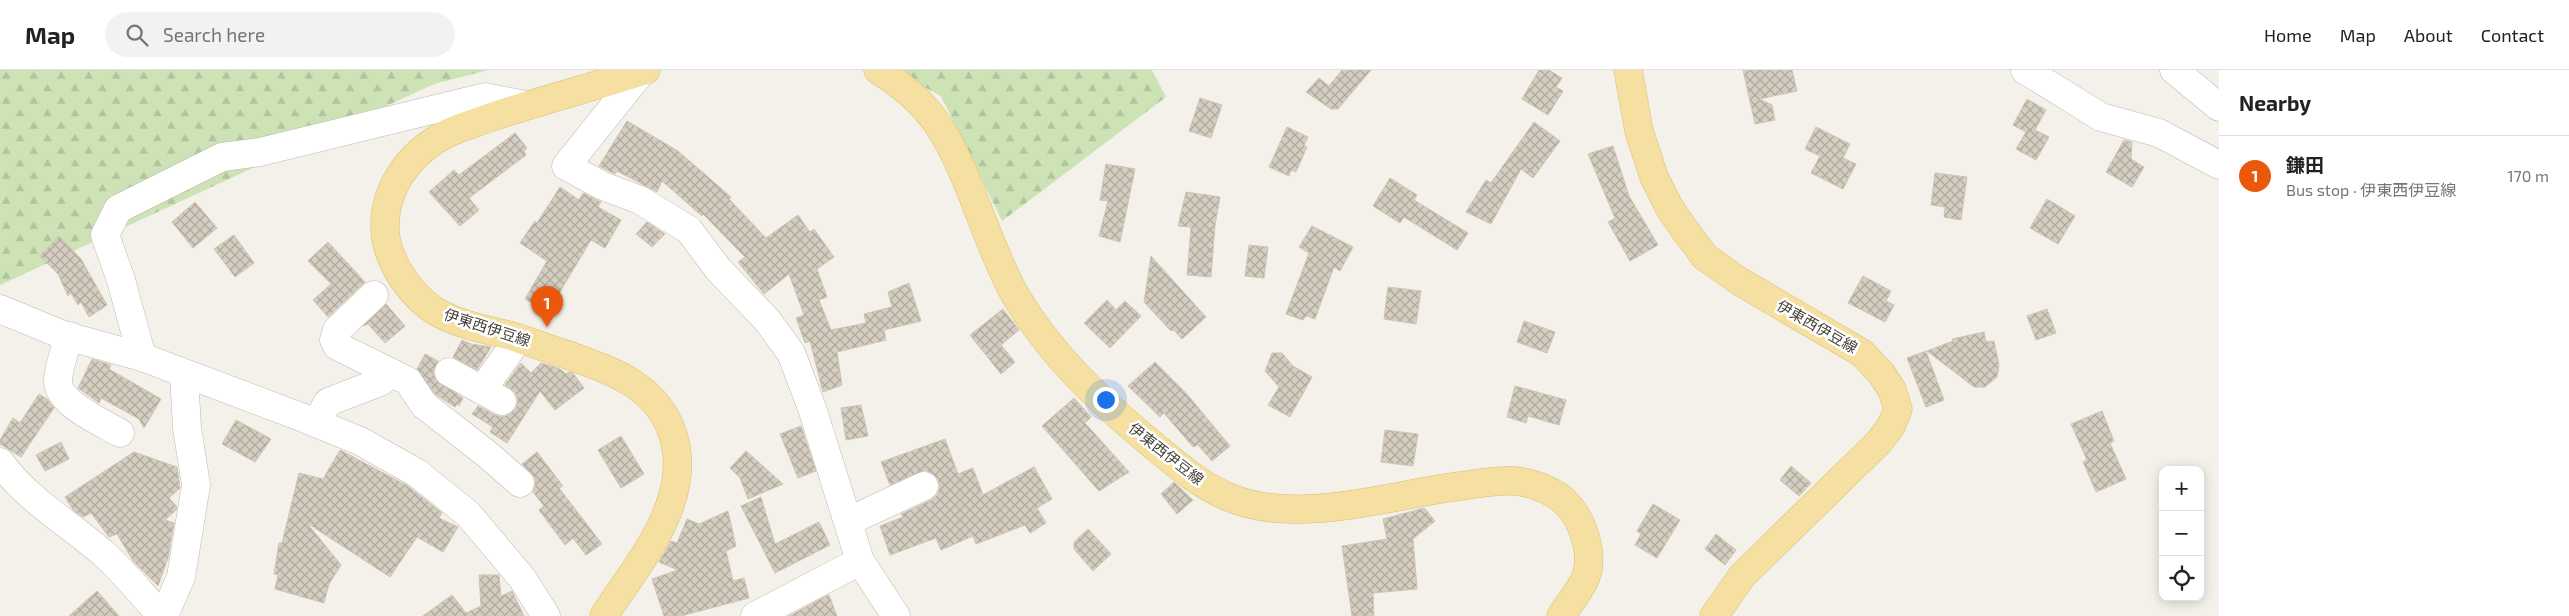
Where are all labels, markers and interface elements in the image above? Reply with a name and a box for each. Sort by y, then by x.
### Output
search box [105,12,455,57]
text: Map [25,20,75,49]
icon: search [123,21,151,49]
text: Search here [163,23,265,46]
text: Home [2264,24,2312,46]
text: Map [2340,24,2376,46]
text: About [2404,24,2453,46]
text: Contact [2481,24,2544,46]
text: Nearby [2239,90,2311,115]
text: 鎌田 [2286,153,2324,176]
text: 1 [2252,166,2258,185]
text: 170 m [2507,166,2549,185]
text: Bus stop · 伊東西伊豆線 [2286,180,2456,199]
pin: 1 [531,286,563,327]
street label: 伊東西伊豆線 [1774,296,1861,356]
street label: 伊東西伊豆線 [442,305,533,350]
your location [1093,387,1119,413]
street label: 伊東西伊豆線 [1126,418,1208,488]
map controls [2159,466,2204,601]
button: + [2159,466,2204,511]
button: − [2159,511,2204,556]
button: locate [2159,556,2204,601]

